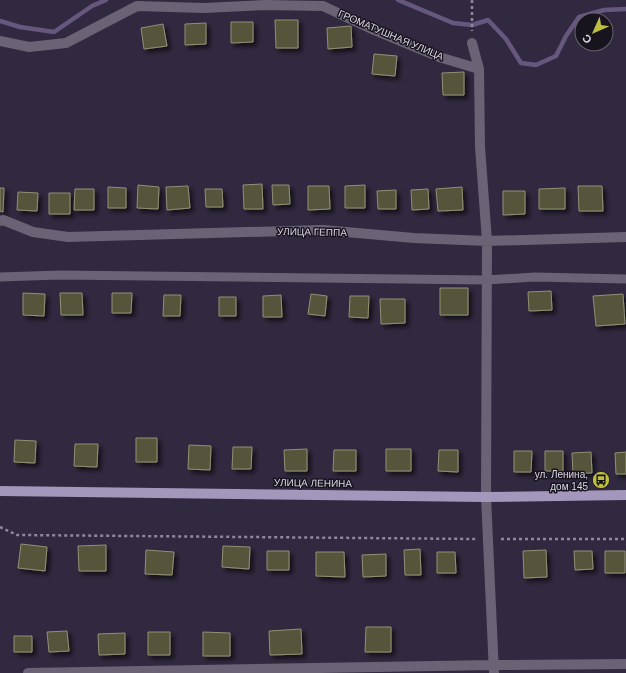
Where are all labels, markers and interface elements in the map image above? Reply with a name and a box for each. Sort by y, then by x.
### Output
street label: ГРОМАТУШНАЯ УЛИЦА [337,8,446,62]
north arrow [574,12,614,52]
text: С [580,32,594,46]
street label: УЛИЦА ГЕППА [277,226,347,238]
place label: ул. Ленина, дом 145 [535,469,588,492]
bus stop icon: ул. Ленина, дом 145 [591,470,611,490]
street label: УЛИЦА ЛЕНИНА [274,477,352,489]

